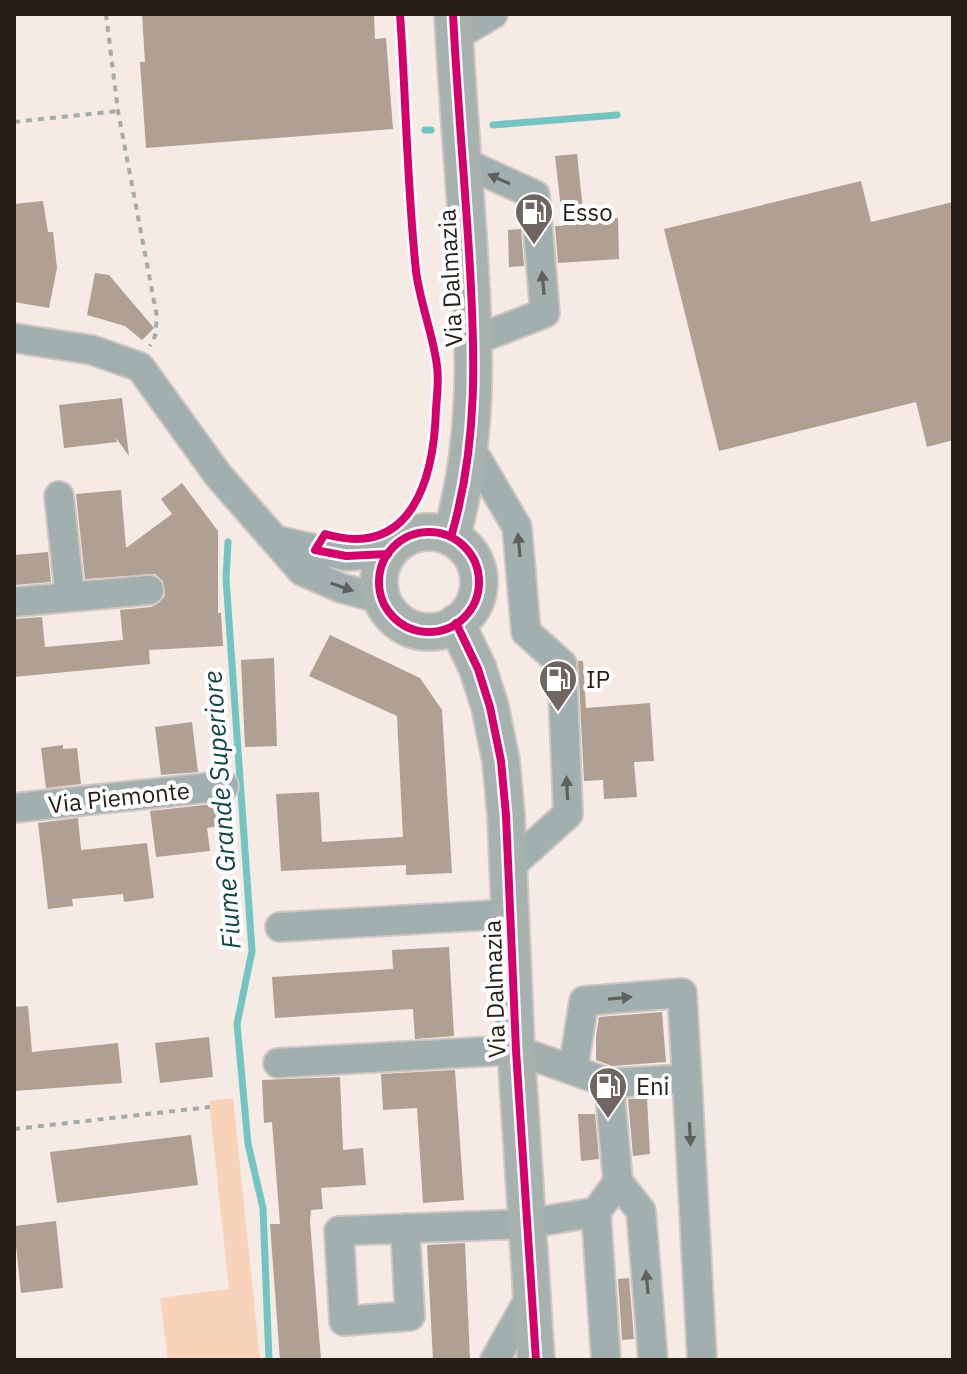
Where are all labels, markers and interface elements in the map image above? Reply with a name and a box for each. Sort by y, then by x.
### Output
one-way arrow [488,172,511,185]
fuel station icon: Esso [513,191,555,246]
place label: Esso [562,196,613,228]
street label: Via Dalmazia [430,208,470,348]
one-way arrow [536,270,549,295]
one-way arrow [512,532,525,557]
one-way arrow [330,581,354,594]
fuel station icon: IP [537,658,579,713]
place label: IP [586,663,610,695]
water label: Fiume Grande Superiore [194,670,248,950]
street label: Via Piemonte [47,774,191,820]
one-way arrow [561,775,574,800]
street label: Via Dalmazia [476,919,512,1059]
one-way arrow [608,991,633,1004]
fuel station icon: Eni [587,1065,629,1120]
place label: Eni [636,1070,670,1102]
one-way arrow [684,1122,697,1147]
one-way arrow [640,1269,653,1294]

